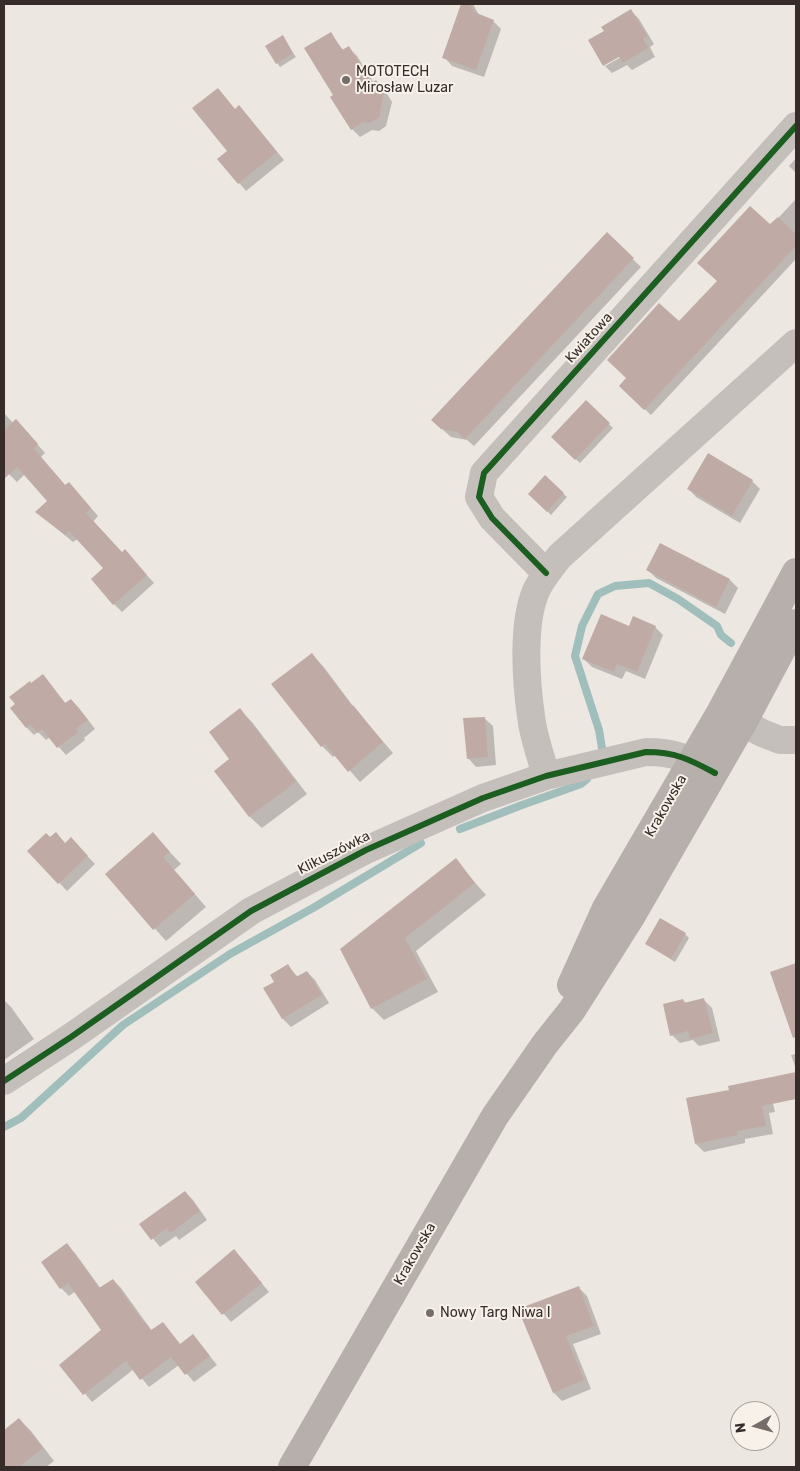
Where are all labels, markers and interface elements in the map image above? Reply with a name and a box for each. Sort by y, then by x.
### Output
place label: MOTOTECH Mirosław Luzar [356,64,453,96]
marker: MOTOTECH Mirosław Luzar [340,74,352,86]
street label: Kwiatowa [562,309,616,367]
street label: Krakowska [641,772,691,840]
street label: Klikuszówka [295,828,373,878]
street label: Krakowska [390,1220,440,1288]
place label: Nowy Targ Niwa I [440,1305,551,1321]
marker: Nowy Targ Niwa I [424,1307,436,1319]
north arrow [730,1401,780,1451]
text: N [732,1422,750,1434]

